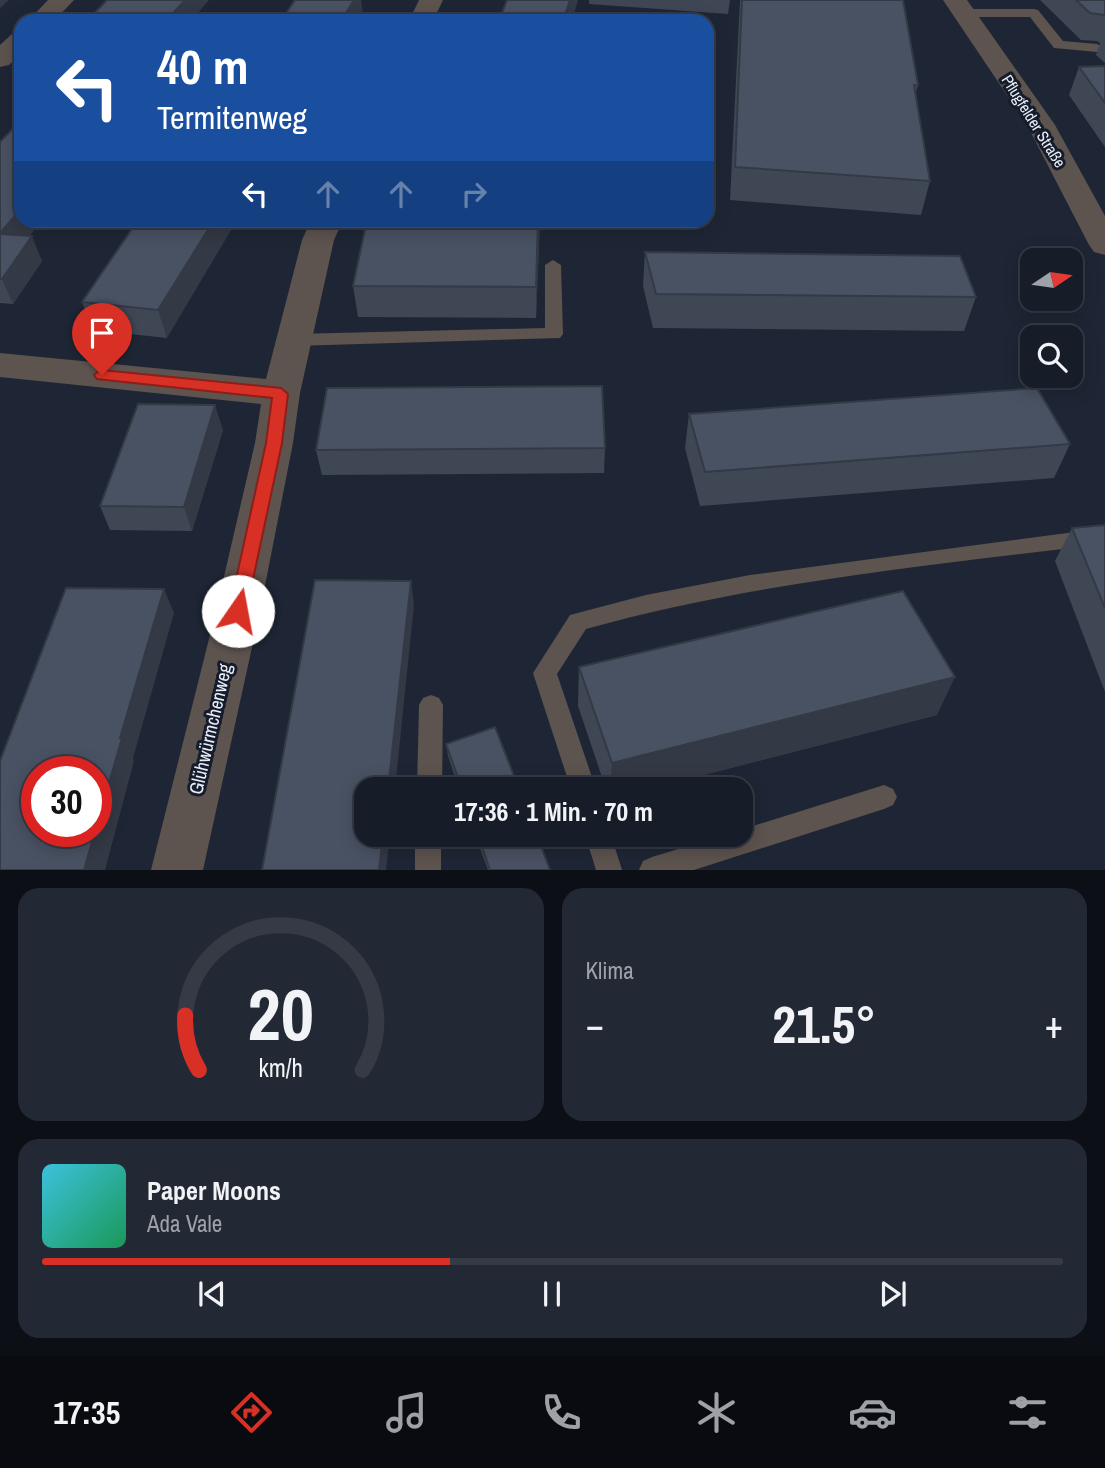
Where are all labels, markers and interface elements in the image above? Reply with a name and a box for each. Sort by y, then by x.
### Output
text: 40 m [157,33,249,99]
icon: left [42,42,133,133]
street label: Pflugfelder Straße [997,70,1071,172]
text: Termitenweg [157,96,307,139]
icon: left [236,175,274,213]
icon: ahead [309,175,347,213]
icon: ahead [382,175,420,213]
icon: right [455,175,493,213]
north arrow [1020,248,1083,312]
map controls [1020,248,1083,388]
pin [72,303,132,375]
icon: arrive [83,314,121,352]
button: search [1020,325,1083,388]
position arrow [201,574,275,648]
street label: Glühwürmchenweg [182,661,238,797]
speed limit sign: 30 [21,756,112,847]
text: 17:36 · 1 Min. · 70 m [454,794,653,829]
text: Klima [586,955,634,986]
text: 20 [248,966,314,1064]
text: 21.5° [772,989,876,1059]
text: − [586,999,604,1050]
text: + [1045,999,1063,1050]
text: km/h [259,1051,303,1085]
text: Paper Moons [147,1173,281,1208]
text: Ada Vale [147,1208,222,1239]
icon: previous [193,1275,231,1313]
icon: pause [533,1275,571,1313]
icon: next [874,1275,912,1313]
icon: directions [227,1388,276,1437]
icon: music [382,1388,431,1437]
icon: phone [537,1388,586,1437]
icon: climate [692,1388,741,1437]
icon: car [848,1388,897,1437]
icon: filters [1003,1388,1052,1437]
text: 17:35 [53,1391,120,1434]

